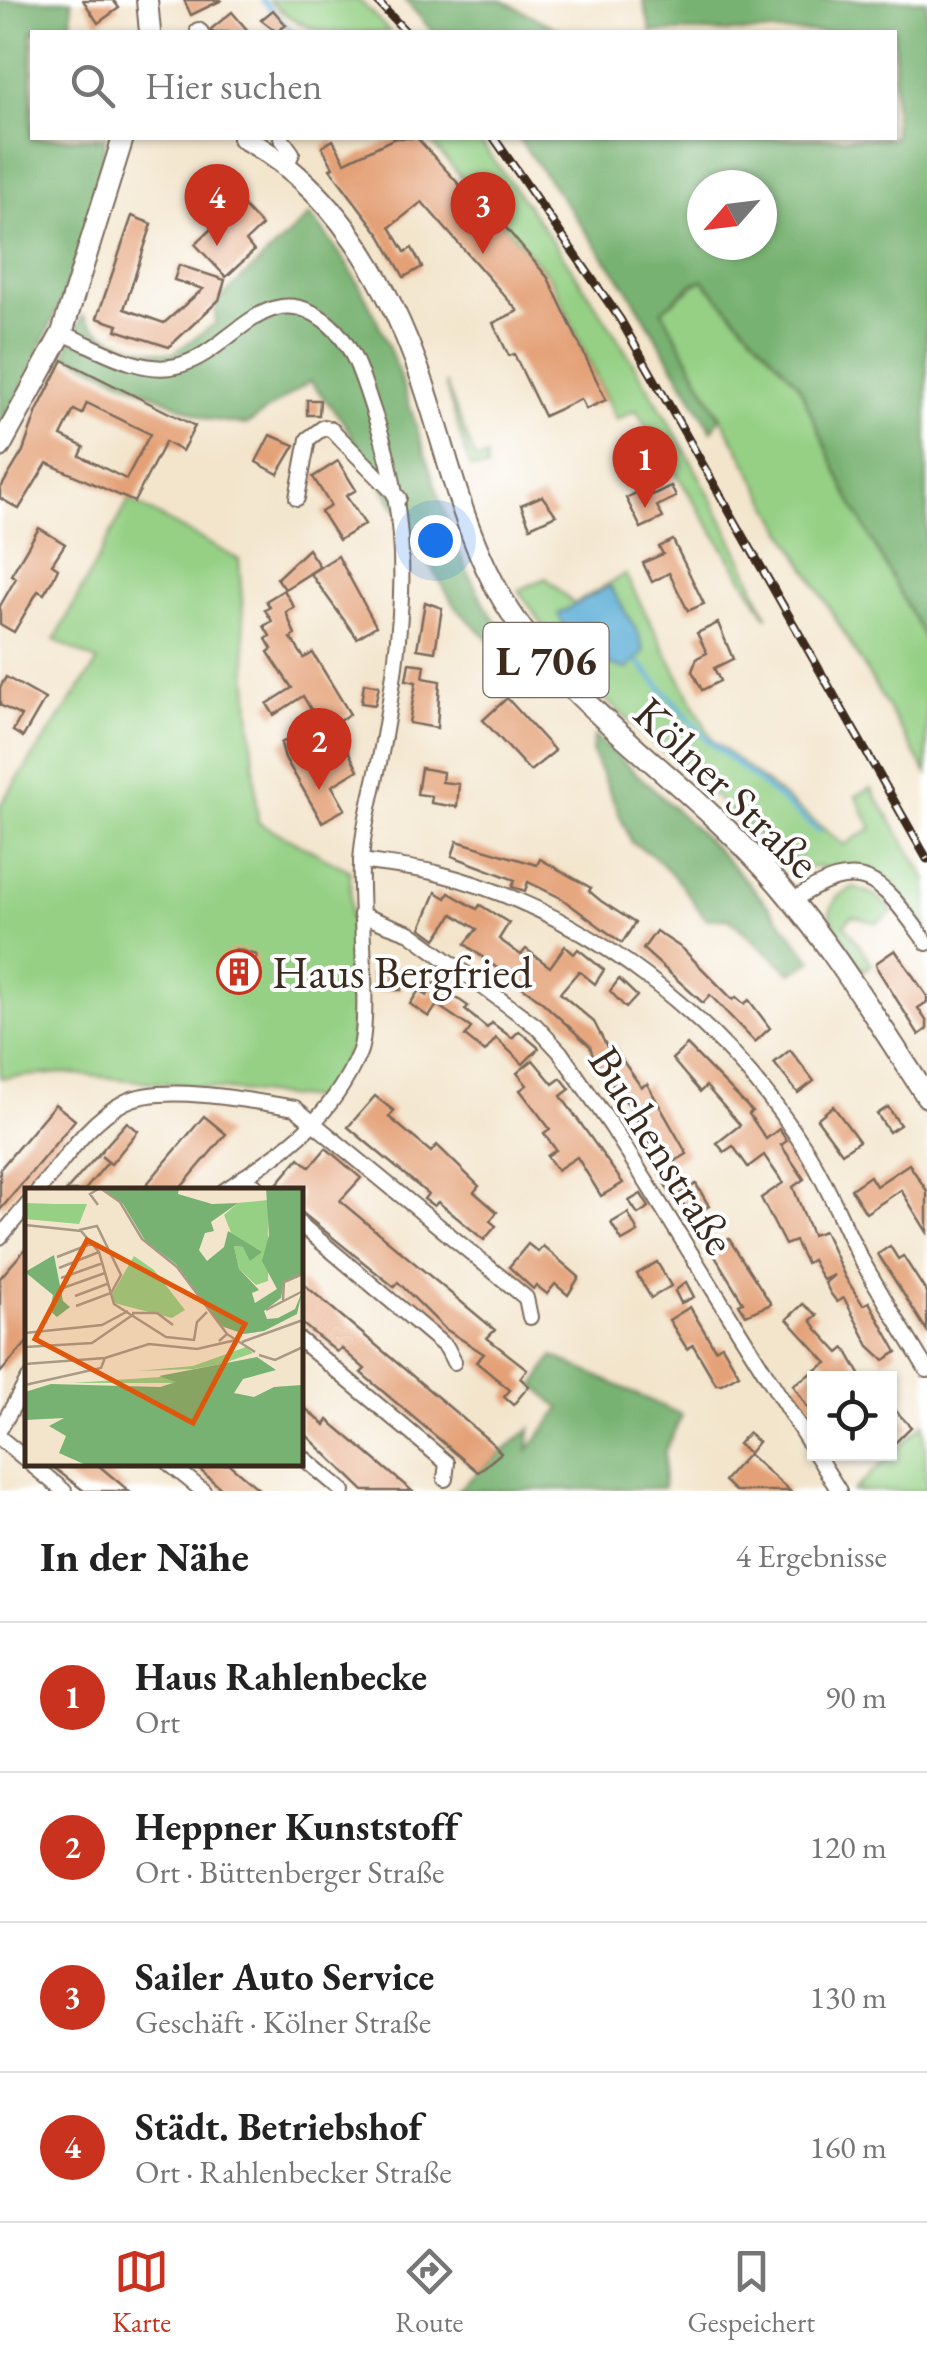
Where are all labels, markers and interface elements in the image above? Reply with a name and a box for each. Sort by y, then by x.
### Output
search box [30,30,897,140]
icon: search [65,58,120,113]
text: Hier suchen [145,61,322,110]
pin: 4 [184,164,250,246]
north arrow [687,170,777,260]
pin: 3 [450,172,516,254]
pin: 1 [612,426,678,508]
your location [410,515,461,566]
road number: L 706 [484,623,608,697]
street label: Kölner Straße [622,684,832,890]
pin: 2 [286,708,352,790]
place label: Haus Bergfried [272,943,533,1001]
building icon: Haus Bergfried [216,949,262,995]
street label: Buchenstraße [576,1035,750,1265]
inset map [25,1188,302,1466]
map controls [807,1371,897,1461]
button: locate [807,1371,897,1461]
text: In der Nähe [40,1529,249,1584]
text: 4 Ergebnisse [736,1535,887,1577]
text: Haus Rahlenbecke [135,1652,427,1701]
text: 1 [64,1676,81,1718]
text: 90 m [825,1676,887,1718]
text: Ort [135,1701,180,1743]
text: Heppner Kunststoff [135,1802,458,1851]
text: 2 [64,1826,81,1868]
text: 120 m [810,1826,887,1868]
text: Ort · Büttenberger Straße [135,1851,445,1893]
text: Sailer Auto Service [135,1952,434,2001]
text: 3 [64,1976,81,2018]
text: 130 m [810,1976,887,2018]
text: Geschäft · Kölner Straße [135,2001,431,2043]
text: Städt. Betriebshof [135,2102,422,2151]
text: 4 [64,2126,81,2168]
text: 160 m [810,2126,887,2168]
text: Ort · Rahlenbecker Straße [135,2151,452,2193]
tab: Karte [112,2244,171,2340]
tab: Route [395,2244,464,2340]
tab: Gespeichert [687,2244,815,2340]

